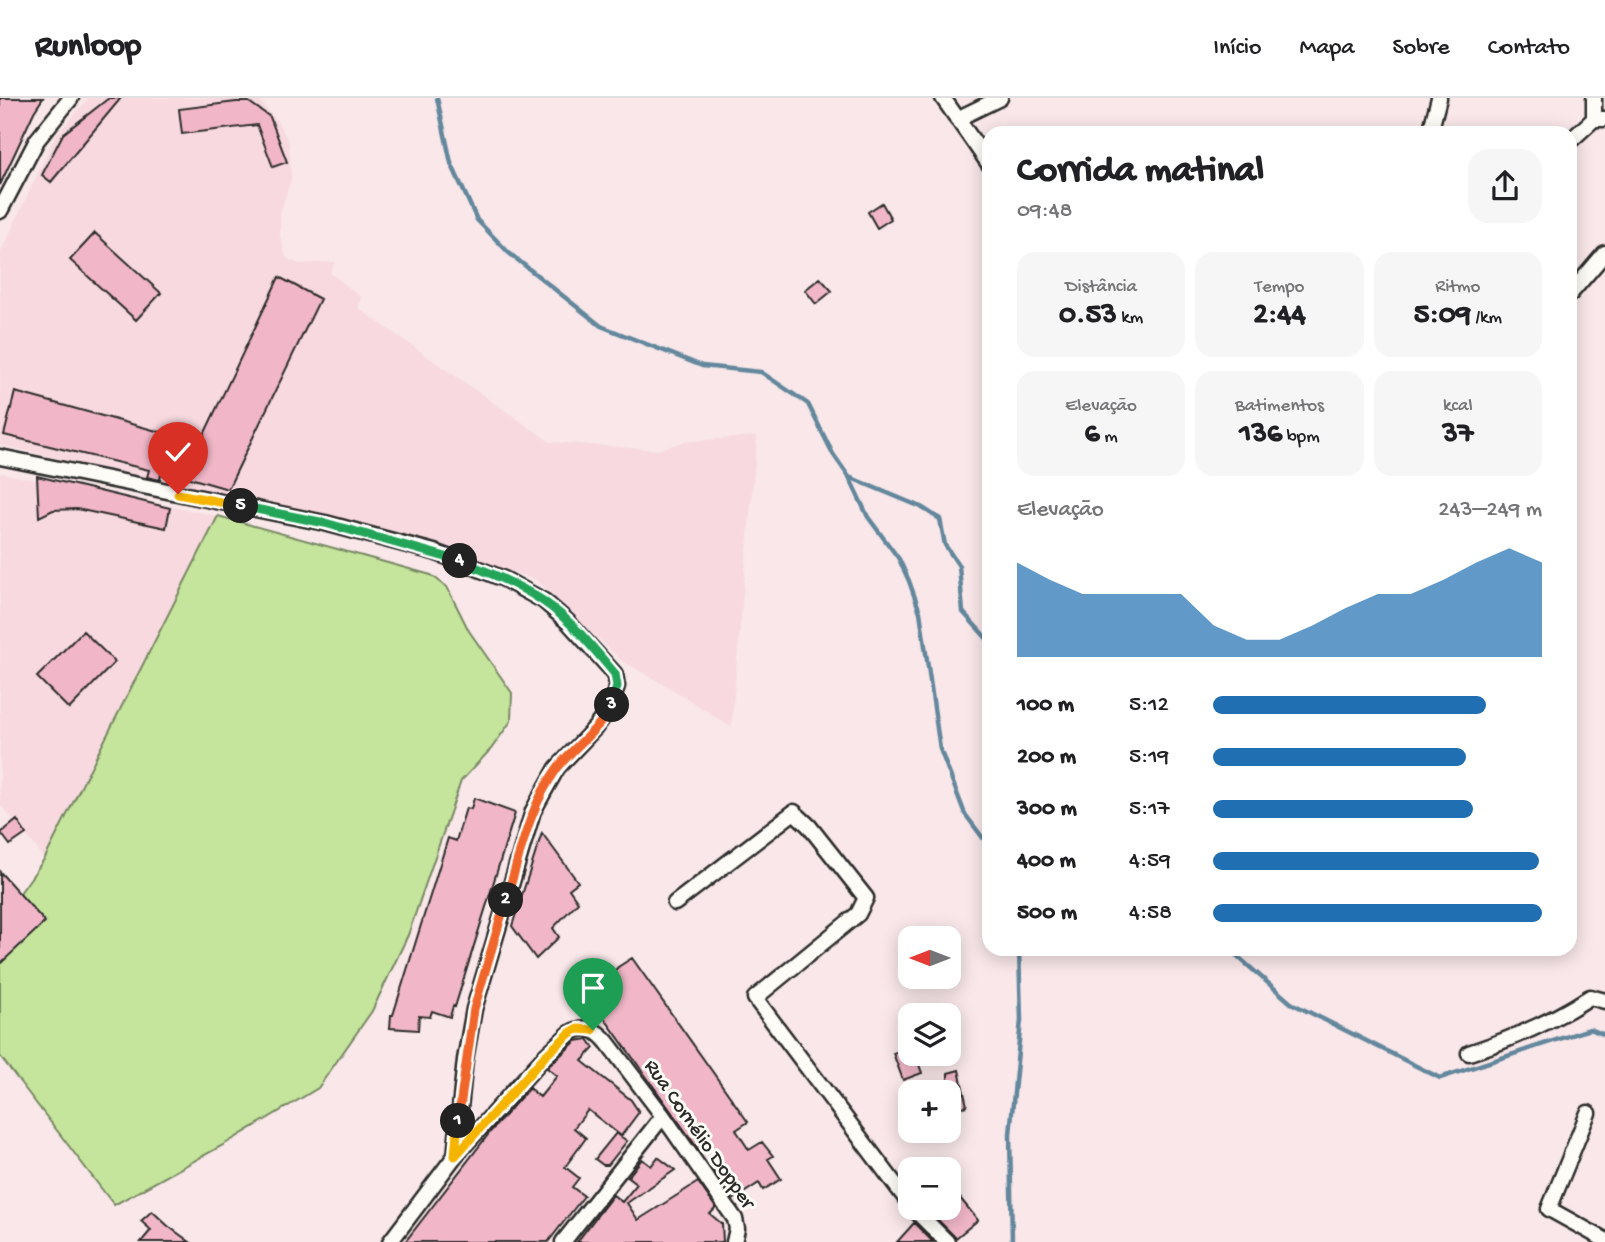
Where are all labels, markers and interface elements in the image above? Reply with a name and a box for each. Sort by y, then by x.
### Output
text: Runloop [35,29,141,67]
text: Início [1213,34,1261,63]
text: Mapa [1299,34,1355,63]
text: Sobre [1393,34,1450,63]
text: Contato [1488,34,1570,63]
button: share [1468,149,1542,223]
text: Corrida matinal [1017,150,1264,194]
text: 09:48 [1017,198,1072,225]
text: Distância [1065,276,1137,299]
text: Tempo [1255,276,1304,299]
text: Ritmo [1435,276,1480,299]
text: 0.53 [1059,299,1117,334]
text: 2:44 [1253,299,1306,334]
text: 5:09 [1414,299,1471,334]
text: km [1117,307,1143,330]
text: /km [1471,307,1502,330]
text: Elevação [1065,395,1137,418]
text: Batimentos [1235,395,1324,418]
text: kcal [1443,395,1473,418]
text: 6 [1085,418,1100,453]
text: 136 [1239,418,1282,453]
text: 37 [1442,418,1473,453]
pin [148,422,208,494]
text: m [1100,426,1118,449]
text: bpm [1282,426,1320,449]
icon: check [159,433,197,471]
pin: 5 [224,488,258,524]
text: 5 [236,494,246,517]
text: Elevação [1017,497,1104,524]
text: 243–249 m [1438,497,1542,524]
pin: 4 [442,544,477,578]
text: 4 [455,549,464,572]
pin: 3 [594,688,630,722]
text: 100 m [1017,692,1074,719]
text: 5:12 [1129,692,1169,719]
text: 3 [607,693,616,716]
text: 200 m [1017,744,1076,771]
text: 5:19 [1129,744,1169,771]
text: 300 m [1017,796,1077,823]
text: 5:17 [1129,796,1170,823]
text: 400 m [1017,848,1076,875]
text: 4:59 [1129,848,1171,875]
pin: 2 [489,882,524,918]
text: 2 [501,888,510,911]
text: 500 m [1017,900,1077,927]
text: 4:58 [1129,900,1172,927]
north arrow [898,926,961,989]
map controls [898,926,961,1220]
pin [563,958,623,1030]
icon: arrive [574,969,612,1007]
button: layers [898,1003,961,1066]
street label: Rua Cornélio Dopper [637,1055,760,1216]
button: + [898,1080,961,1143]
pin: 1 [440,1104,476,1138]
text: 1 [454,1109,461,1132]
button: − [898,1157,961,1220]

